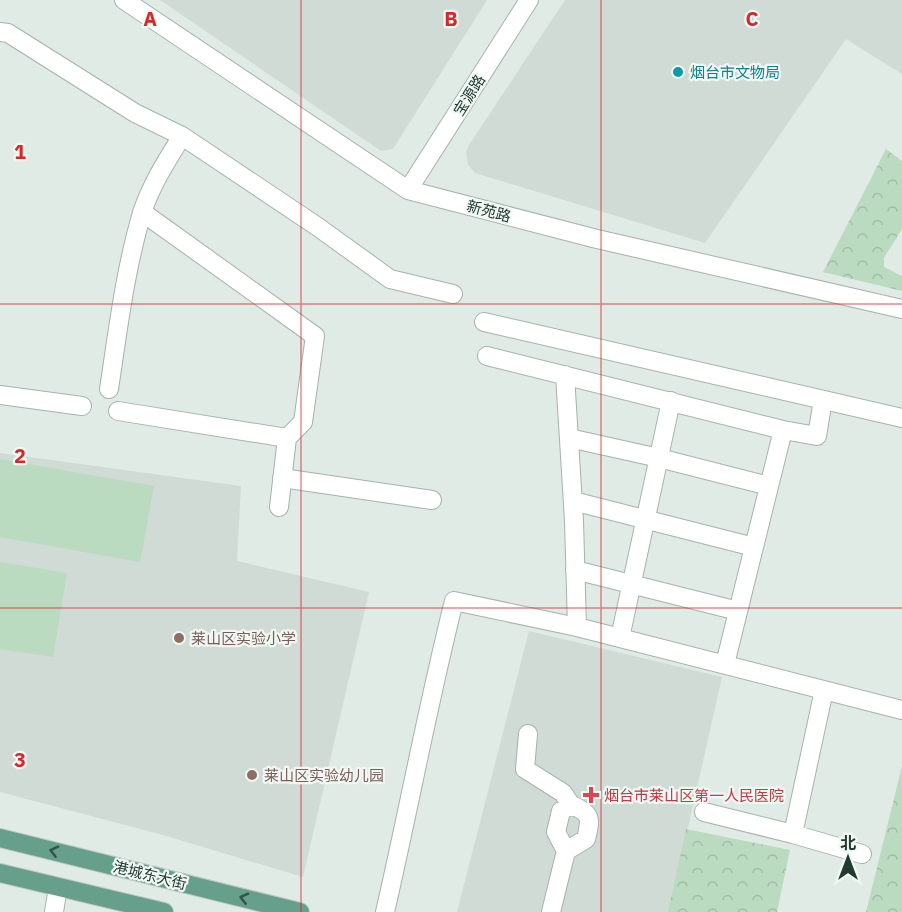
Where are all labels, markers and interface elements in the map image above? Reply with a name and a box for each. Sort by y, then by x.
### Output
text: A [143,5,157,32]
text: B [444,5,458,32]
text: C [745,5,759,32]
place label: 烟台市文物局 [690,63,780,82]
marker: 烟台市文物局 [671,65,685,79]
street label: 宝源路 [449,71,489,119]
text: 1 [14,138,26,165]
street label: 新苑路 [465,196,513,226]
text: 2 [14,442,26,469]
place label: 莱山区实验小学 [191,629,296,648]
marker: 莱山区实验小学 [172,631,186,645]
text: 3 [14,746,26,773]
place label: 莱山区实验幼儿园 [264,766,384,785]
marker: 莱山区实验幼儿园 [245,768,259,782]
marker: 烟台市莱山区第一人民医院 [582,786,600,804]
place label: 烟台市莱山区第一人民医院 [604,786,784,805]
north arrow [818,828,878,888]
text: 北 [840,833,856,853]
one-way arrow [50,846,60,859]
street label: 港城东大街 [111,857,189,893]
one-way arrow [239,892,249,905]

